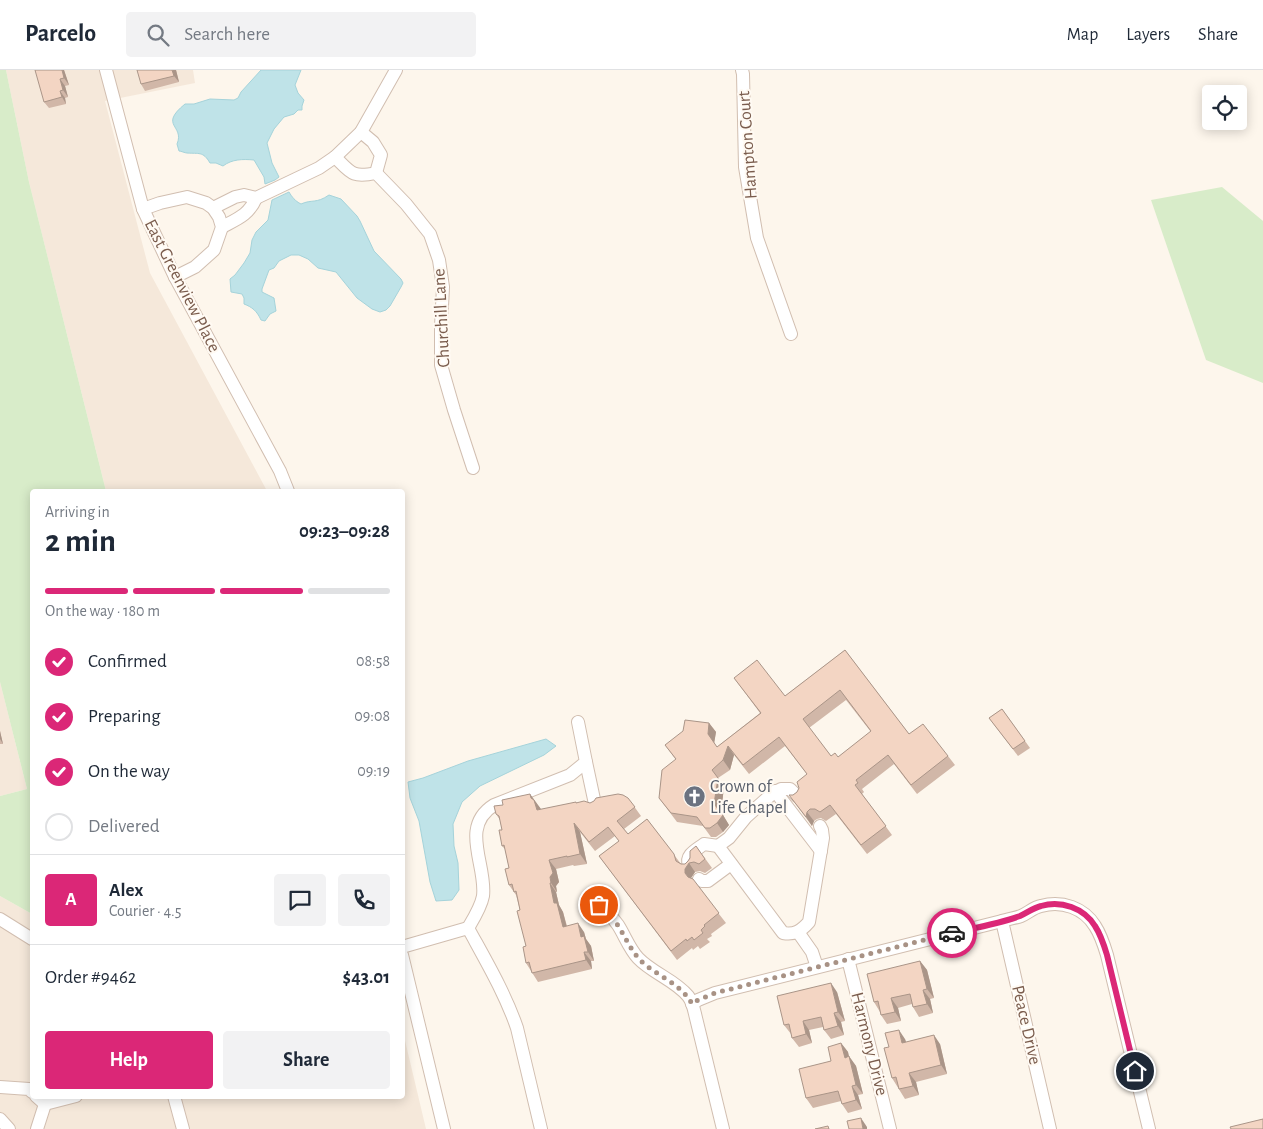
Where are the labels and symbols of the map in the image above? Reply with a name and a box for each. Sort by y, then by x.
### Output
street label: Hampton Court [735,90,761,200]
street label: East Greenview Place [141,217,223,355]
street label: Churchill Lane [430,268,454,368]
place label: Crown of Life Chapel [710,778,787,817]
church icon: Crown of Life Chapel [682,785,706,809]
pin [578,884,620,926]
courier [927,908,977,958]
street label: Peace Drive [1008,984,1044,1066]
street label: Harmony Drive [847,990,891,1098]
pin [1114,1050,1156,1092]

